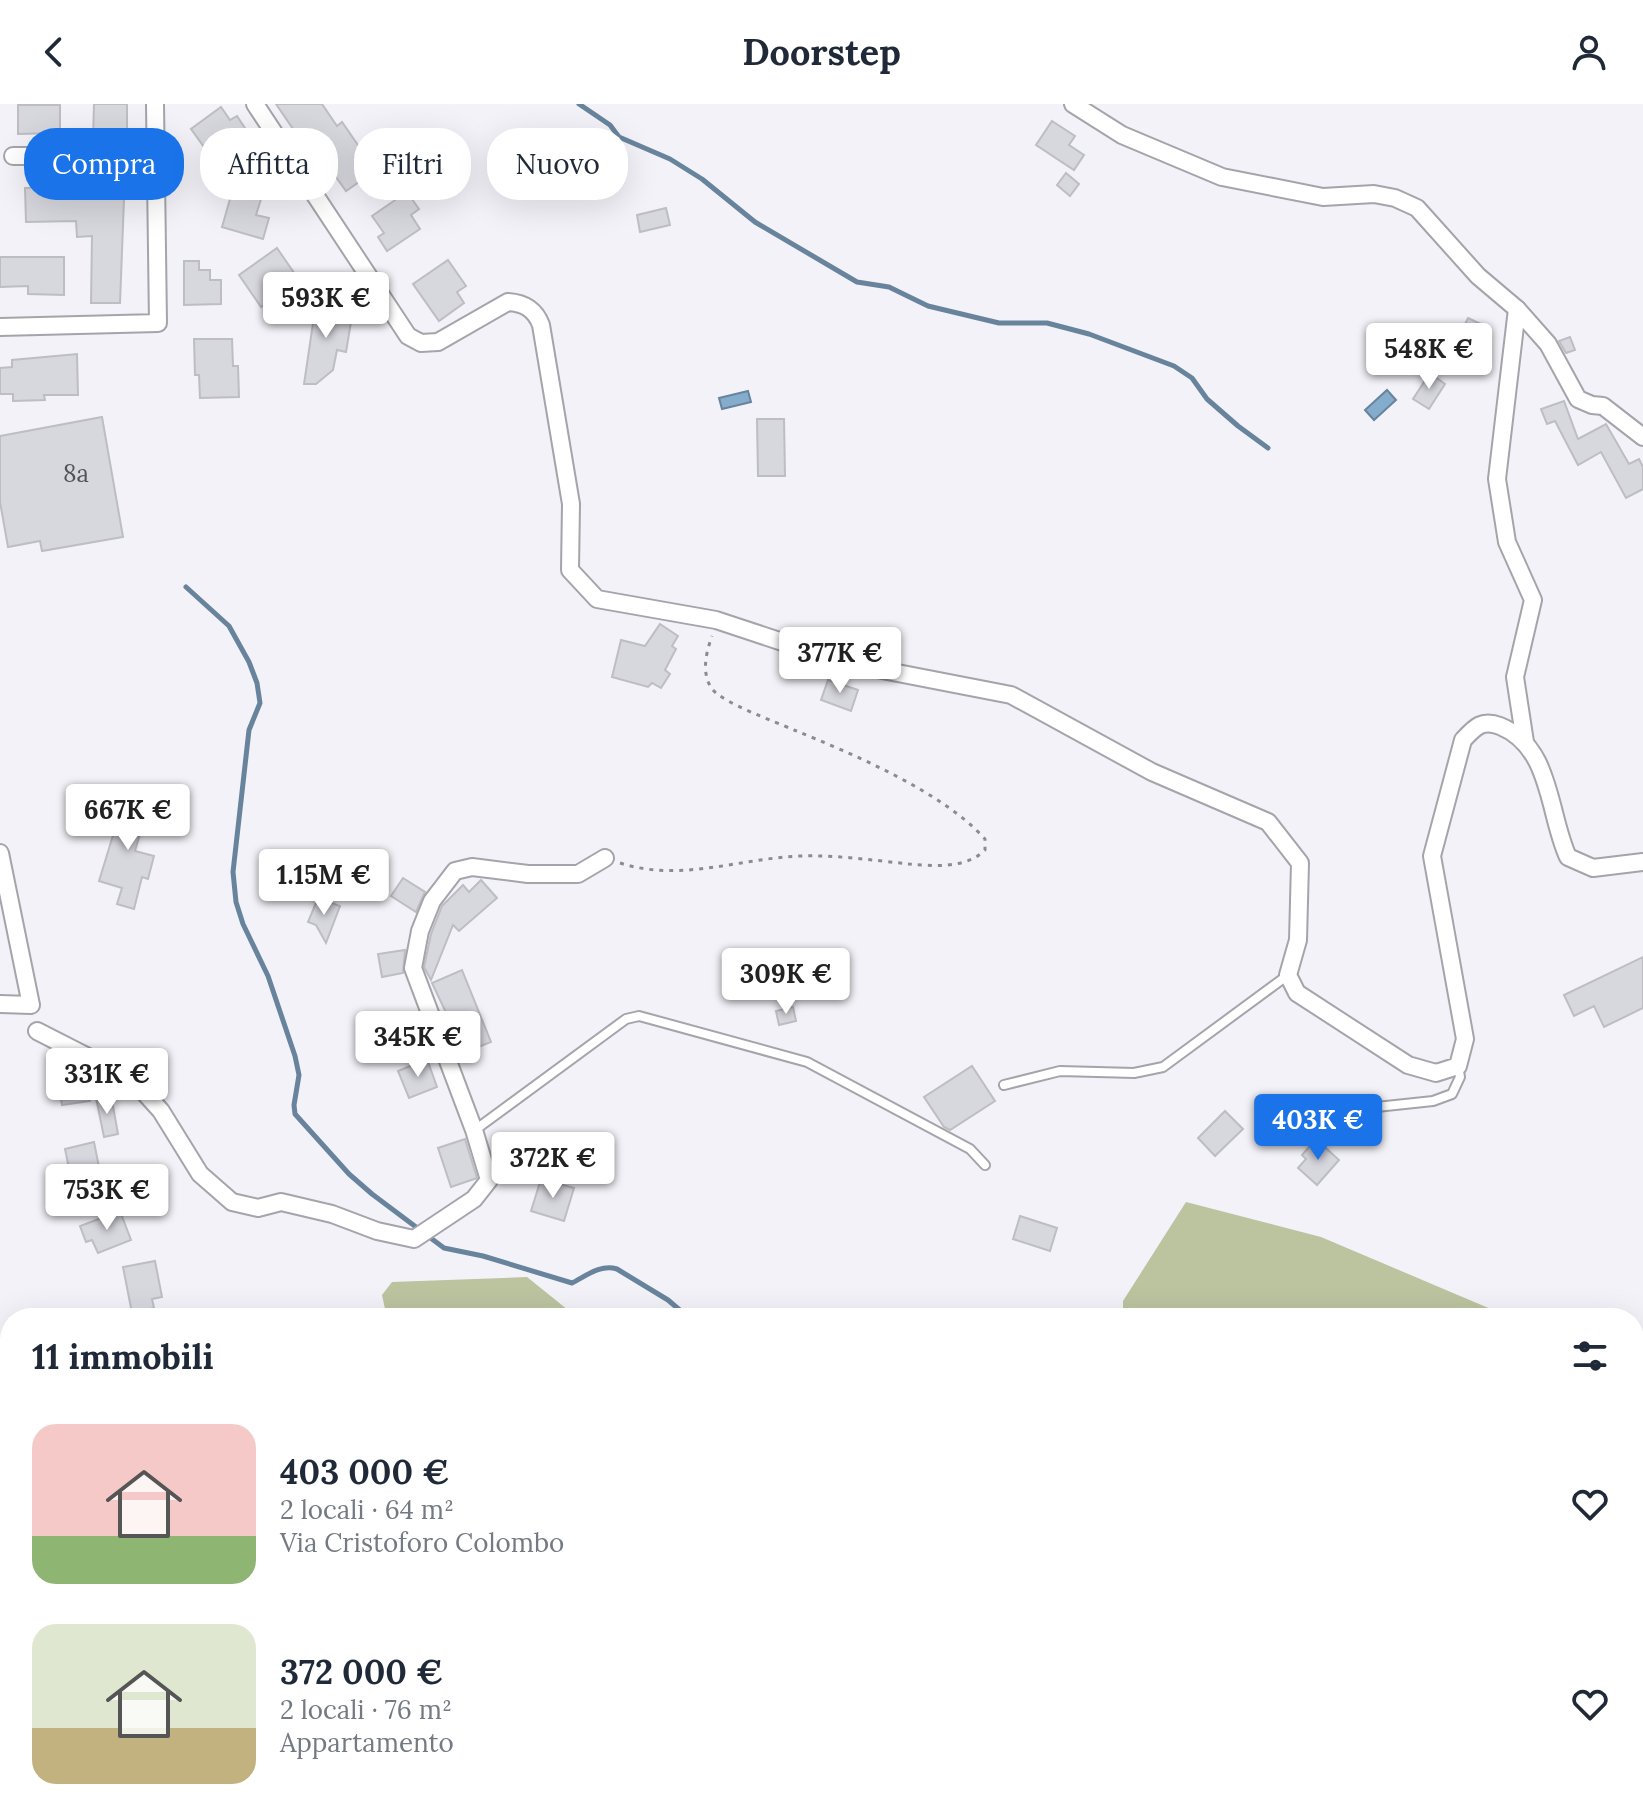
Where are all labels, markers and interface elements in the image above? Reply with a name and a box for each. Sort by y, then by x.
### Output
text: Doorstep [742,29,901,75]
icon: back [32,30,76,74]
icon: person [1567,30,1611,74]
chip: Compra [24,128,184,200]
chip: Affitta [200,128,338,200]
chip: Filtri [354,128,471,200]
chip: Nuovo [487,128,628,200]
pin: 593K € [261,272,391,340]
text: 593K € [281,281,371,314]
pin: 548K € [1364,323,1494,391]
text: 548K € [1384,332,1474,365]
house number: 8a [63,458,89,489]
pin: 377K € [775,627,905,695]
text: 377K € [797,636,883,669]
pin: 667K € [63,784,193,852]
text: 667K € [84,793,172,826]
pin: 1.15M € [250,849,398,917]
text: 1.15M € [277,858,371,891]
pin: 309K € [721,948,851,1016]
text: 309K € [740,957,832,990]
pin: 345K € [353,1011,483,1079]
text: 345K € [373,1020,463,1053]
pin: 331K € [42,1048,172,1116]
text: 331K € [64,1057,150,1090]
pin: 403K € [1253,1094,1383,1162]
text: 403K € [1272,1103,1364,1136]
pin: 372K € [488,1132,618,1200]
text: 372K € [510,1141,597,1174]
pin: 753K € [42,1164,172,1232]
text: 753K € [63,1173,151,1206]
icon: filters [1568,1334,1612,1378]
text: 11 immobili [32,1335,214,1378]
text: 403 000 € [280,1450,450,1493]
icon: home [96,1456,192,1552]
icon: heart [1568,1482,1612,1526]
text: 2 locali · 64 m² [280,1493,454,1526]
text: Via Cristoforo Colombo [280,1526,564,1559]
text: 372 000 € [280,1650,443,1693]
icon: home [96,1656,192,1752]
icon: heart [1568,1682,1612,1726]
text: 2 locali · 76 m² [280,1693,452,1726]
text: Appartamento [280,1726,454,1759]

